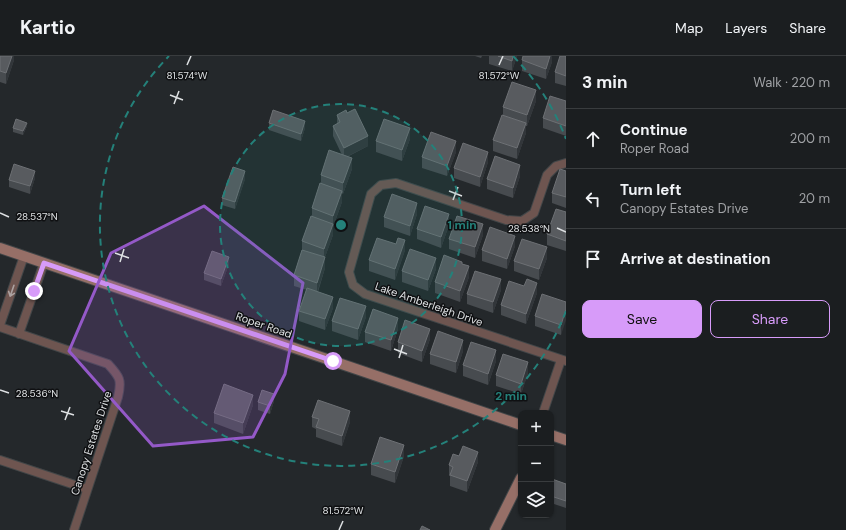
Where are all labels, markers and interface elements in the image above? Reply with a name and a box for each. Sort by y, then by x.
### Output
text: Kartio [20,15,76,40]
text: Map [675,19,703,37]
text: Layers [725,19,767,37]
text: Share [789,19,826,37]
text: 81.574°W [167,69,208,82]
text: 81.572°W [479,69,520,82]
text: 3 min [582,71,627,93]
text: Walk · 220 m [753,74,830,91]
text: Continue [620,120,688,140]
icon: ahead [582,128,604,150]
text: 200 m [790,130,830,147]
text: Roper Road [620,140,689,157]
text: Turn left [620,180,681,200]
icon: left [582,188,604,210]
text: 20 m [799,190,830,207]
text: Canopy Estates Drive [620,200,749,217]
text: 28.537°N [16,210,58,223]
text: 1 min [447,217,477,233]
centre of rings [334,218,348,232]
text: 28.538°N [508,222,550,235]
icon: arrive [582,248,604,270]
text: Arrive at destination [620,249,771,269]
street label: Lake Amberleigh Drive [373,279,485,329]
route end [25,282,43,300]
one-way arrow [8,284,15,297]
button: Save [582,300,702,338]
button: Share [710,300,830,338]
street label: Roper Road [234,309,294,341]
route start [324,352,342,370]
text: 28.536°N [16,387,58,400]
text: 2 min [495,388,527,404]
street label: Canopy Estates Drive [68,389,114,497]
map controls [518,410,554,518]
button: + [518,410,554,446]
button: − [518,446,554,482]
button: layers [518,482,554,518]
text: 81.572°W [323,504,364,517]

